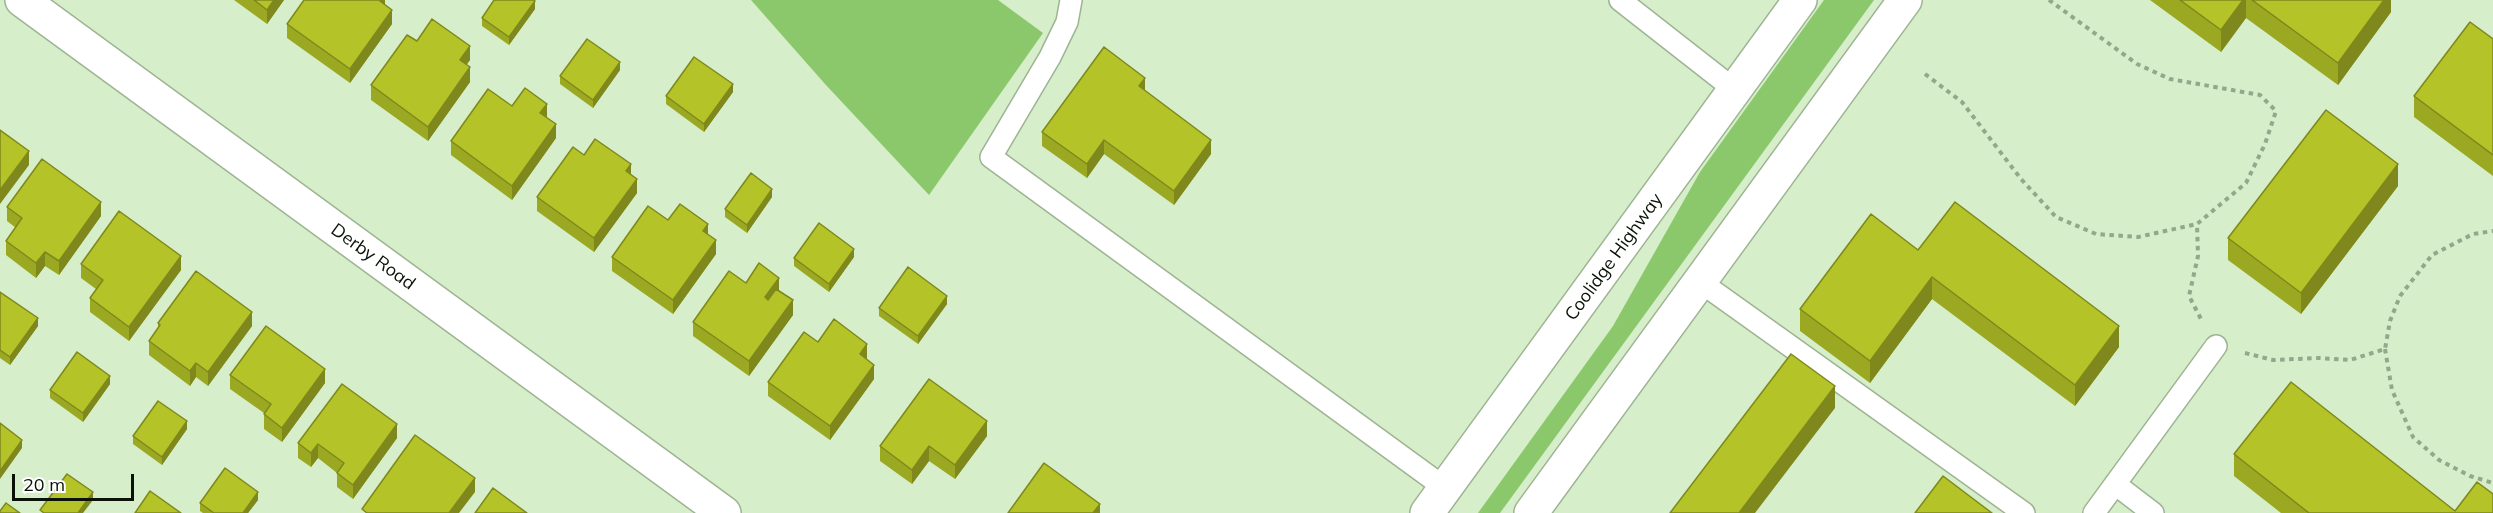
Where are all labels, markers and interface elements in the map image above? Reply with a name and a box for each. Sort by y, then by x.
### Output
street label: Coolidge Highway [1561,189,1667,325]
street label: Derby Road [327,219,419,295]
scale bar [15,462,136,500]
text: 20 m [23,473,65,496]

